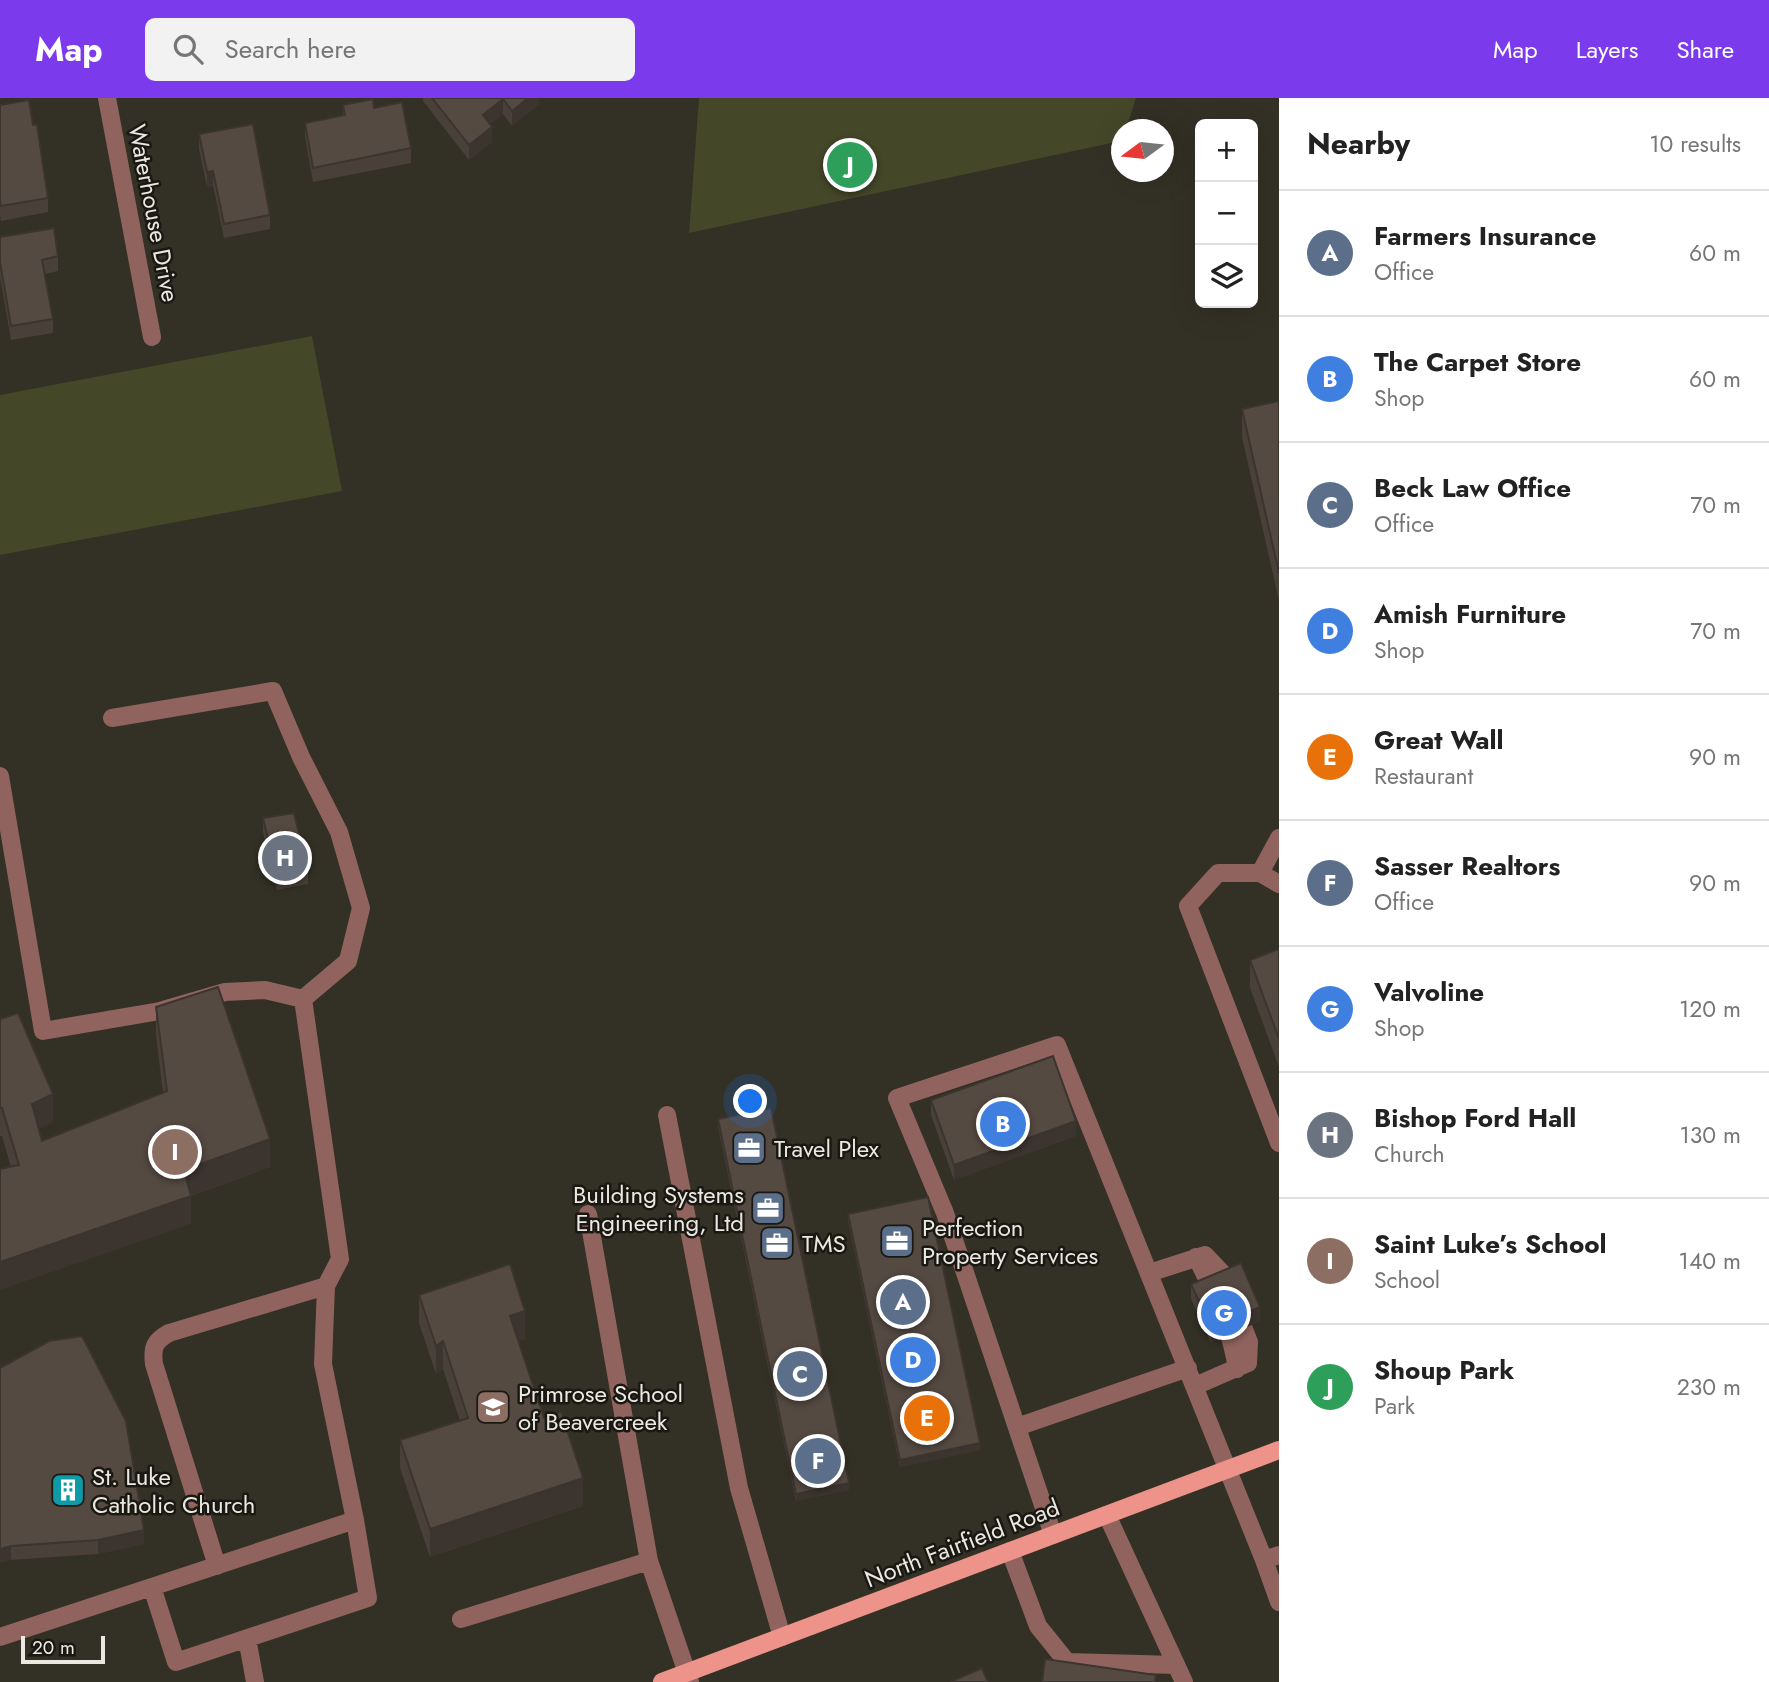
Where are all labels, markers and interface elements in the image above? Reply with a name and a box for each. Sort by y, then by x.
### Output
search box [145,18,635,81]
text: Map [35,26,103,73]
icon: search [169,30,207,68]
text: Search here [225,30,356,68]
text: Map [1493,32,1538,67]
text: Layers [1576,32,1638,67]
text: Share [1676,32,1734,67]
north arrow [1111,119,1174,182]
map controls [1195,119,1258,308]
button: + [1195,119,1258,182]
street label: Waterhouse Drive [120,121,188,305]
text: Nearby [1307,122,1410,165]
text: 10 results [1649,127,1741,161]
pin: J [827,139,873,191]
button: − [1195,182,1258,245]
text: Farmers Insurance [1374,217,1596,255]
text: A [1322,236,1338,270]
text: 60 m [1689,236,1741,270]
button: layers [1195,245,1258,308]
text: Office [1374,255,1434,289]
text: The Carpet Store [1374,343,1581,381]
text: B [1322,362,1338,396]
text: 60 m [1689,362,1741,396]
text: Shop [1374,381,1424,415]
text: Beck Law Office [1374,469,1571,507]
text: C [1322,488,1338,522]
text: 70 m [1690,488,1741,522]
text: Office [1374,507,1434,541]
text: Amish Furniture [1374,595,1566,633]
text: D [1322,614,1338,648]
text: 70 m [1690,614,1741,648]
text: Shop [1374,633,1424,667]
text: Great Wall [1374,721,1504,759]
text: E [1323,740,1337,774]
text: 90 m [1689,740,1741,774]
text: Restaurant [1374,759,1473,793]
pin: H [262,832,308,884]
text: Sasser Realtors [1374,847,1560,885]
text: F [1324,866,1336,900]
text: 90 m [1689,866,1741,900]
text: Office [1374,885,1434,919]
text: Valvoline [1374,973,1484,1011]
text: G [1321,992,1339,1026]
text: 120 m [1679,992,1741,1026]
text: Shop [1374,1011,1424,1045]
your location [733,1084,767,1118]
pin: B [980,1098,1026,1150]
text: Bishop Ford Hall [1374,1099,1576,1137]
text: H [1321,1118,1339,1152]
text: 130 m [1679,1118,1741,1152]
pin: I [152,1126,198,1178]
office icon: Travel Plex [730,1129,768,1167]
place label: Travel Plex [774,1131,880,1166]
text: Church [1374,1137,1445,1171]
place label: Building Systems Engineering, Ltd [573,1177,744,1240]
office icon: Building Systems Engineering, Ltd [749,1189,787,1227]
place label: Perfection Property Services [922,1210,1098,1273]
office icon: Perfection Property Services [878,1222,916,1260]
office icon: TMS [758,1224,796,1262]
text: Saint Luke’s School [1374,1225,1607,1263]
place label: TMS [802,1226,846,1261]
text: I [1326,1244,1334,1278]
text: 140 m [1679,1244,1741,1278]
text: School [1374,1263,1440,1297]
pin: A [880,1276,926,1328]
pin: G [1201,1287,1247,1339]
pin: D [890,1334,936,1386]
pin: C [777,1348,823,1400]
text: Shoup Park [1374,1351,1514,1389]
text: J [1326,1370,1334,1404]
text: 230 m [1677,1370,1741,1404]
place label: Primrose School of Beavercreek [518,1376,683,1439]
school or university icon: Primrose School of Beavercreek [474,1388,512,1426]
text: Park [1374,1389,1415,1423]
pin: E [904,1392,950,1444]
pin: F [795,1435,841,1487]
place label: St. Luke Catholic Church [92,1459,255,1522]
building icon: St. Luke Catholic Church [49,1471,87,1509]
street label: North Fairfield Road [859,1490,1065,1596]
scale bar [21,1633,105,1665]
text: 20 m [32,1634,75,1661]

